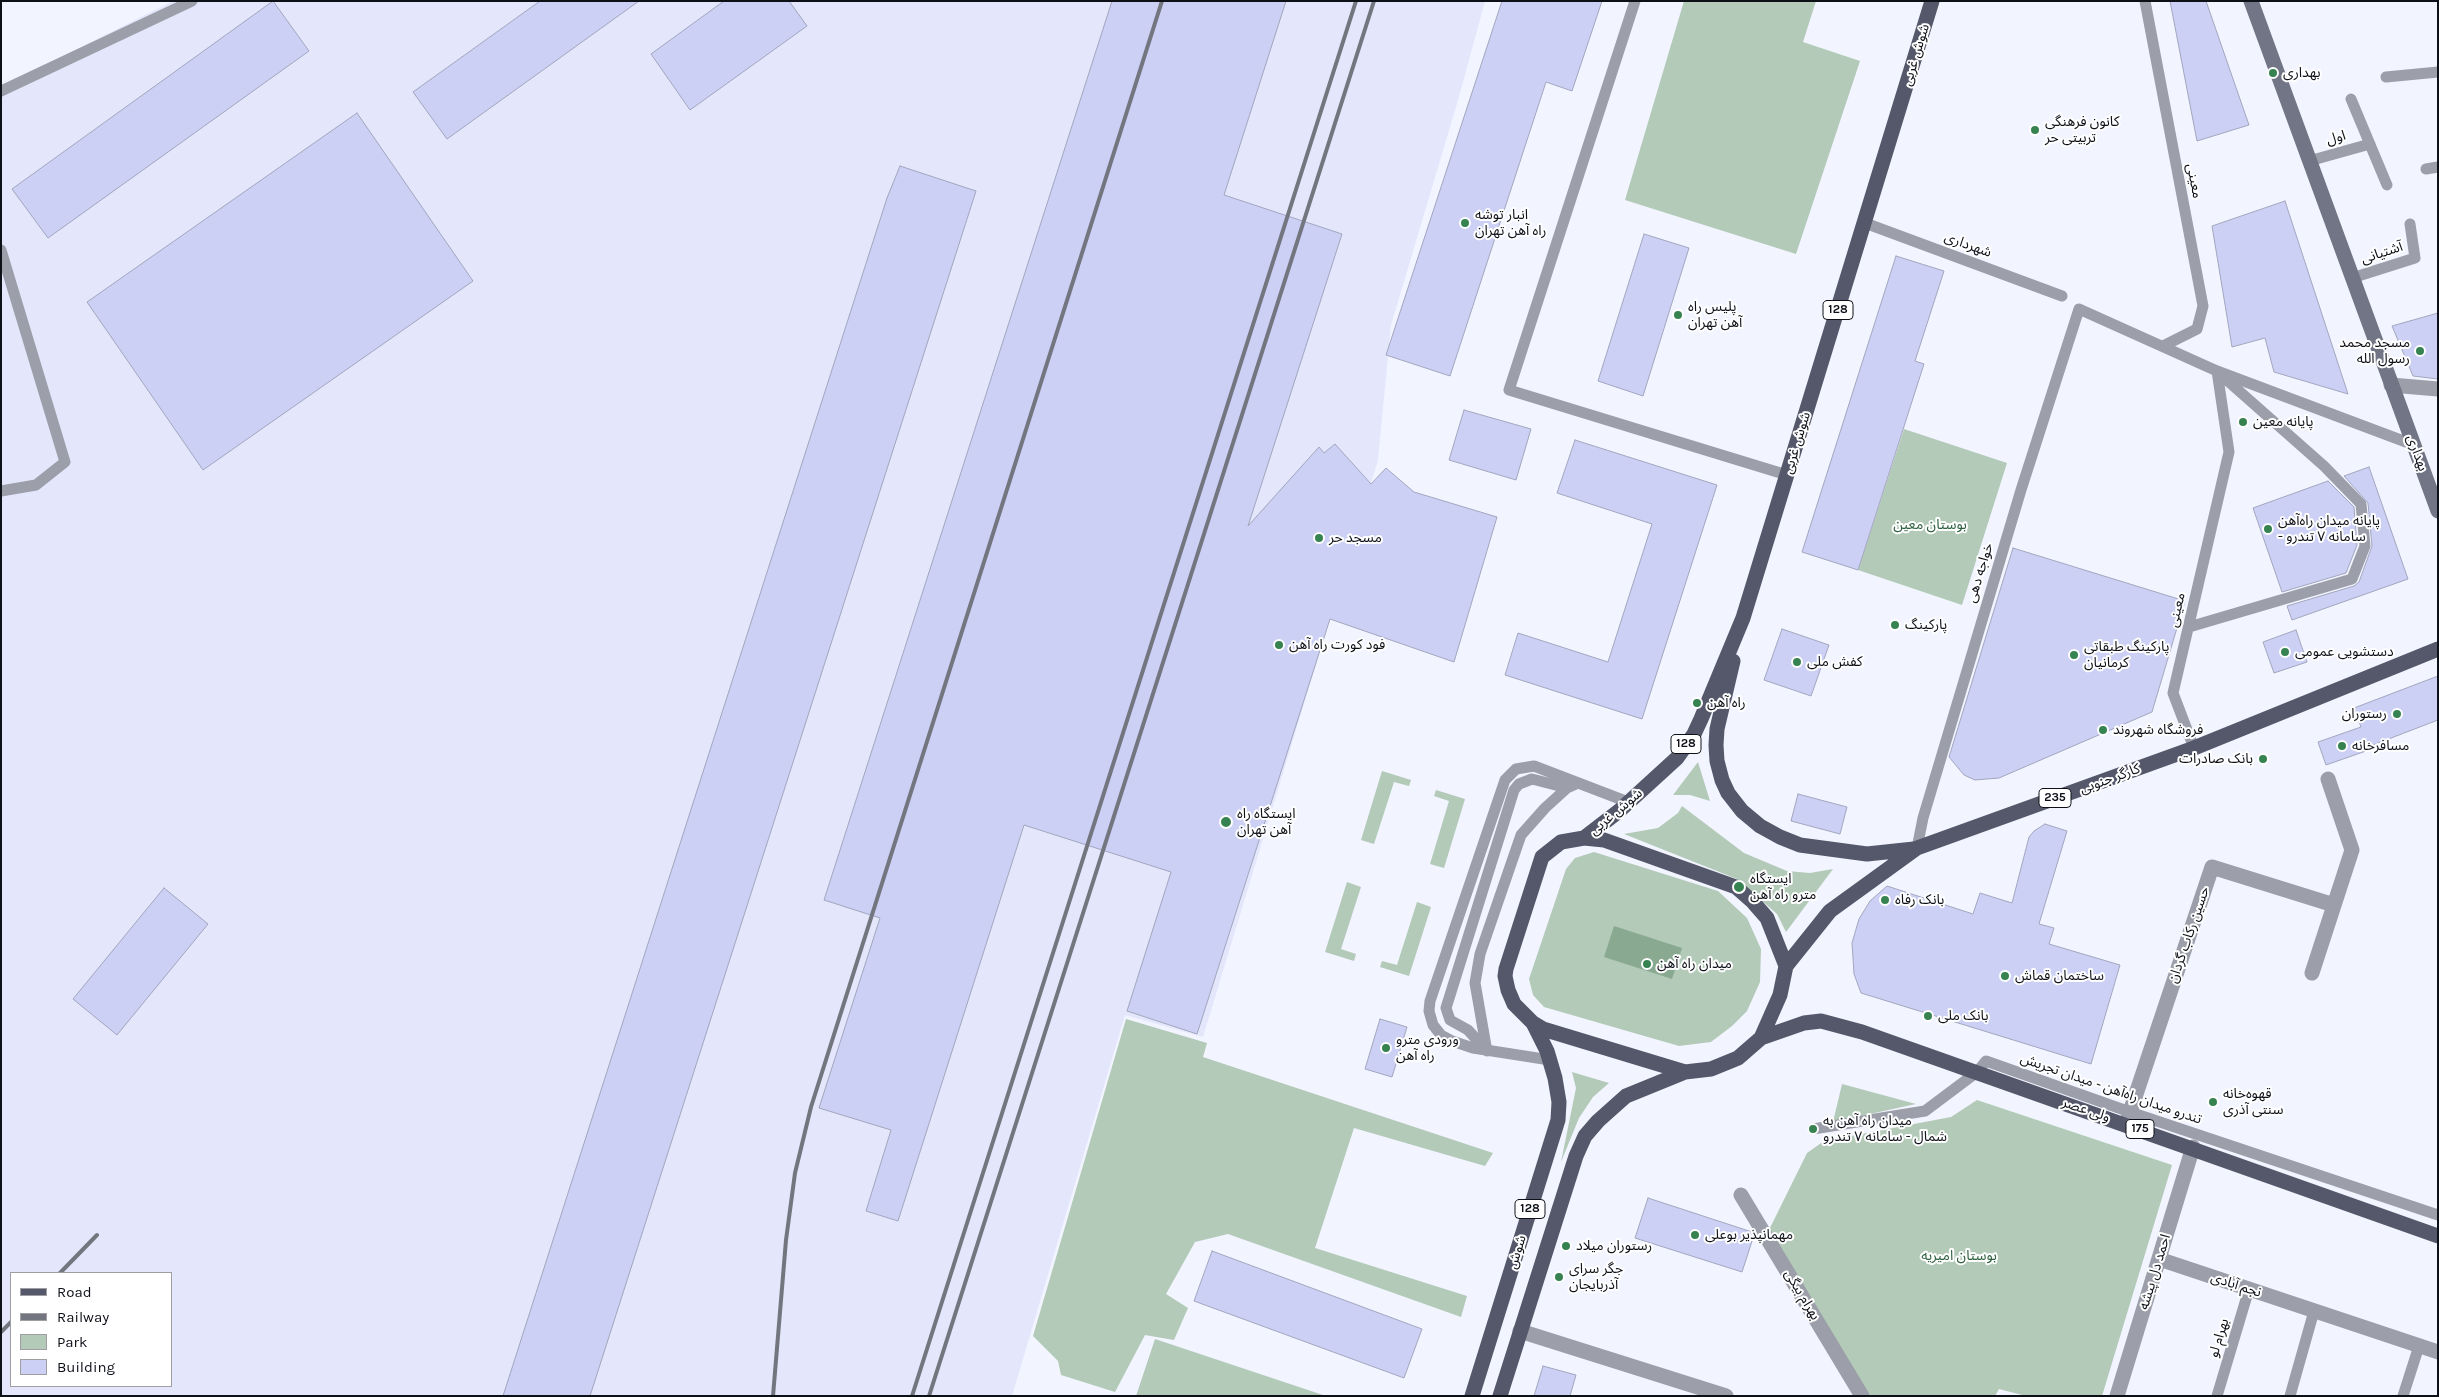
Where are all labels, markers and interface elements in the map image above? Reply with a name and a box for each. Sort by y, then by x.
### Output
street label: شوش غربی [1899,22,1933,88]
place label: بهداری [2283,65,2320,81]
marker: بهداری [2267,67,2279,79]
place label: کانون فرهنگی تربیتی حر [2045,114,2120,146]
marker: کانون فرهنگی تربیتی حر [2029,124,2041,136]
street label: اول [2324,127,2348,149]
street label: معینی [2182,162,2206,200]
place label: انبار توشه راه آهن تهران [1475,207,1546,240]
marker: انبار توشه راه آهن تهران [1459,217,1471,229]
street label: شهرداری [1942,229,1994,261]
street label: آشتیانی [2359,238,2405,268]
place label: پلیس راه آهن تهران [1688,299,1742,332]
road number: 128 [1823,300,1853,320]
marker: پلیس راه آهن تهران [1672,309,1684,321]
place label: مسجد محمد رسول الله [2339,335,2410,368]
marker: مسجد محمد رسول الله [2414,345,2426,357]
street label: شوش غربی [1780,410,1814,476]
place label: پایانه معین [2253,414,2314,430]
marker: پایانه معین [2237,416,2249,428]
street label: بهداری [2403,433,2431,473]
place label: پایانه میدان راه‌آهن - سامانه ۷ تندرو [2278,513,2380,546]
park label: بوستان معین [1893,517,1967,533]
marker: پایانه میدان راه‌آهن - سامانه ۷ تندرو [2262,523,2274,535]
place label: مسجد حر [1329,530,1382,546]
marker: مسجد حر [1313,532,1325,544]
street label: خواجه دهی [1963,541,1997,605]
street label: معینی [2165,591,2189,629]
place label: پارکینگ [1905,617,1947,633]
marker: پارکینگ [1889,619,1901,631]
place label: فود کورت راه آهن [1289,637,1385,653]
marker: فود کورت راه آهن [1273,639,1285,651]
place label: پارکینگ طبقاتی کرمانیان [2084,639,2169,672]
place label: دستشویی عمومی [2295,644,2394,660]
marker: دستشویی عمومی [2279,646,2291,658]
marker: پارکینگ طبقاتی کرمانیان [2068,649,2080,661]
place label: کفش ملی [1807,654,1863,670]
marker: کفش ملی [1791,656,1803,668]
place label: راه آهن [1707,695,1746,711]
marker: راه آهن [1691,697,1703,709]
place label: رستوران [2342,706,2387,722]
marker: رستوران [2391,708,2403,720]
place label: فروشگاه شهروند [2113,722,2203,738]
marker: فروشگاه شهروند [2097,724,2109,736]
road number: 128 [1671,734,1701,754]
place label: مسافرخانه [2352,738,2409,754]
marker: مسافرخانه [2336,740,2348,752]
place label: بانک صادرات [2179,751,2253,767]
marker: بانک صادرات [2257,753,2269,765]
street label: کارگر جنوبی [2078,760,2142,798]
street label: شوش غربی [1586,785,1646,839]
road number: 235 [2039,788,2071,808]
place label: ایستگاه راه آهن تهران [1237,806,1296,839]
marker: ایستگاه راه آهن تهران [1219,815,1233,829]
place label: ایستگاه مترو راه آهن [1750,871,1816,904]
marker: ایستگاه مترو راه آهن [1732,880,1746,894]
street label: حسین رکاب‌ گردان [2165,884,2213,986]
place label: بانک رفاه [1895,892,1944,908]
marker: بانک رفاه [1879,894,1891,906]
place label: میدان راه آهن [1657,956,1732,972]
marker: میدان راه آهن [1641,958,1653,970]
place label: ساختمان قماش [2015,968,2104,984]
marker: ساختمان قماش [1999,970,2011,982]
place label: بانک ملی [1938,1008,1988,1024]
marker: بانک ملی [1922,1010,1934,1022]
place label: ورودی مترو راه آهن [1396,1032,1459,1064]
marker: ورودی مترو راه آهن [1380,1042,1392,1054]
street label: تندرو میدان راه‌آهن - میدان تجریش [2018,1050,2204,1128]
place label: قهوه‌خانه سنتی آذری [2223,1086,2283,1118]
street label: ولی عصر [2060,1094,2112,1126]
marker: قهوه‌خانه سنتی آذری [2207,1096,2219,1108]
place label: میدان راه آهن به شمال - سامانه ۷ تندرو [1823,1113,1947,1146]
road number: 175 [2126,1120,2154,1138]
marker: میدان راه آهن به شمال - سامانه ۷ تندرو [1807,1123,1819,1135]
road number: 128 [1515,1200,1545,1218]
place label: مهمانپذیر بوعلی [1705,1227,1793,1243]
marker: مهمانپذیر بوعلی [1689,1229,1701,1241]
street label: احمد دل پیشه [2136,1232,2174,1312]
street label: شوش [1504,1233,1530,1271]
place label: رستوران میلاد [1576,1238,1652,1254]
marker: رستوران میلاد [1560,1240,1572,1252]
park label: بوستان امیریه [1921,1248,1997,1264]
place label: جگر سرای آذربایجان [1569,1261,1623,1294]
street label: بهرام بیگی [1780,1267,1824,1323]
street label: نجم آبادی [2209,1269,2263,1301]
marker: جگر سرای آذربایجان [1553,1271,1565,1283]
legend [10,1272,172,1387]
text: Road [57,1283,92,1301]
text: Railway [57,1308,109,1326]
street label: بهرام لو [2205,1317,2233,1359]
text: Park [57,1333,87,1351]
text: Building [57,1358,115,1376]

